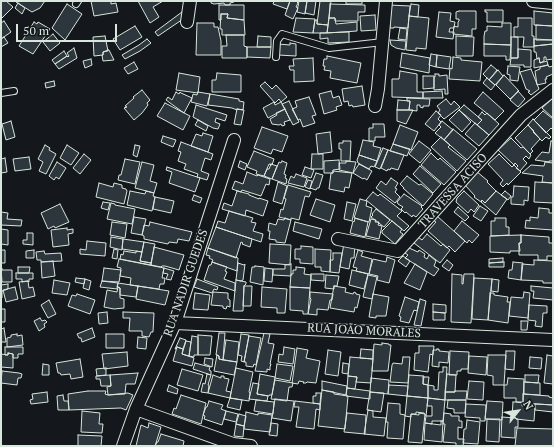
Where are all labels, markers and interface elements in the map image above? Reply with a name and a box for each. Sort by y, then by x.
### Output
scale bar [18,16,119,42]
text: 50 m [23,23,49,38]
street label: TRAVESSA ACISO [416,151,490,231]
street label: RUA NADIR GUEDES [161,228,211,338]
street label: RUA JOÃO MORALES [307,321,421,341]
north arrow [498,391,538,431]
text: N [520,398,537,412]

